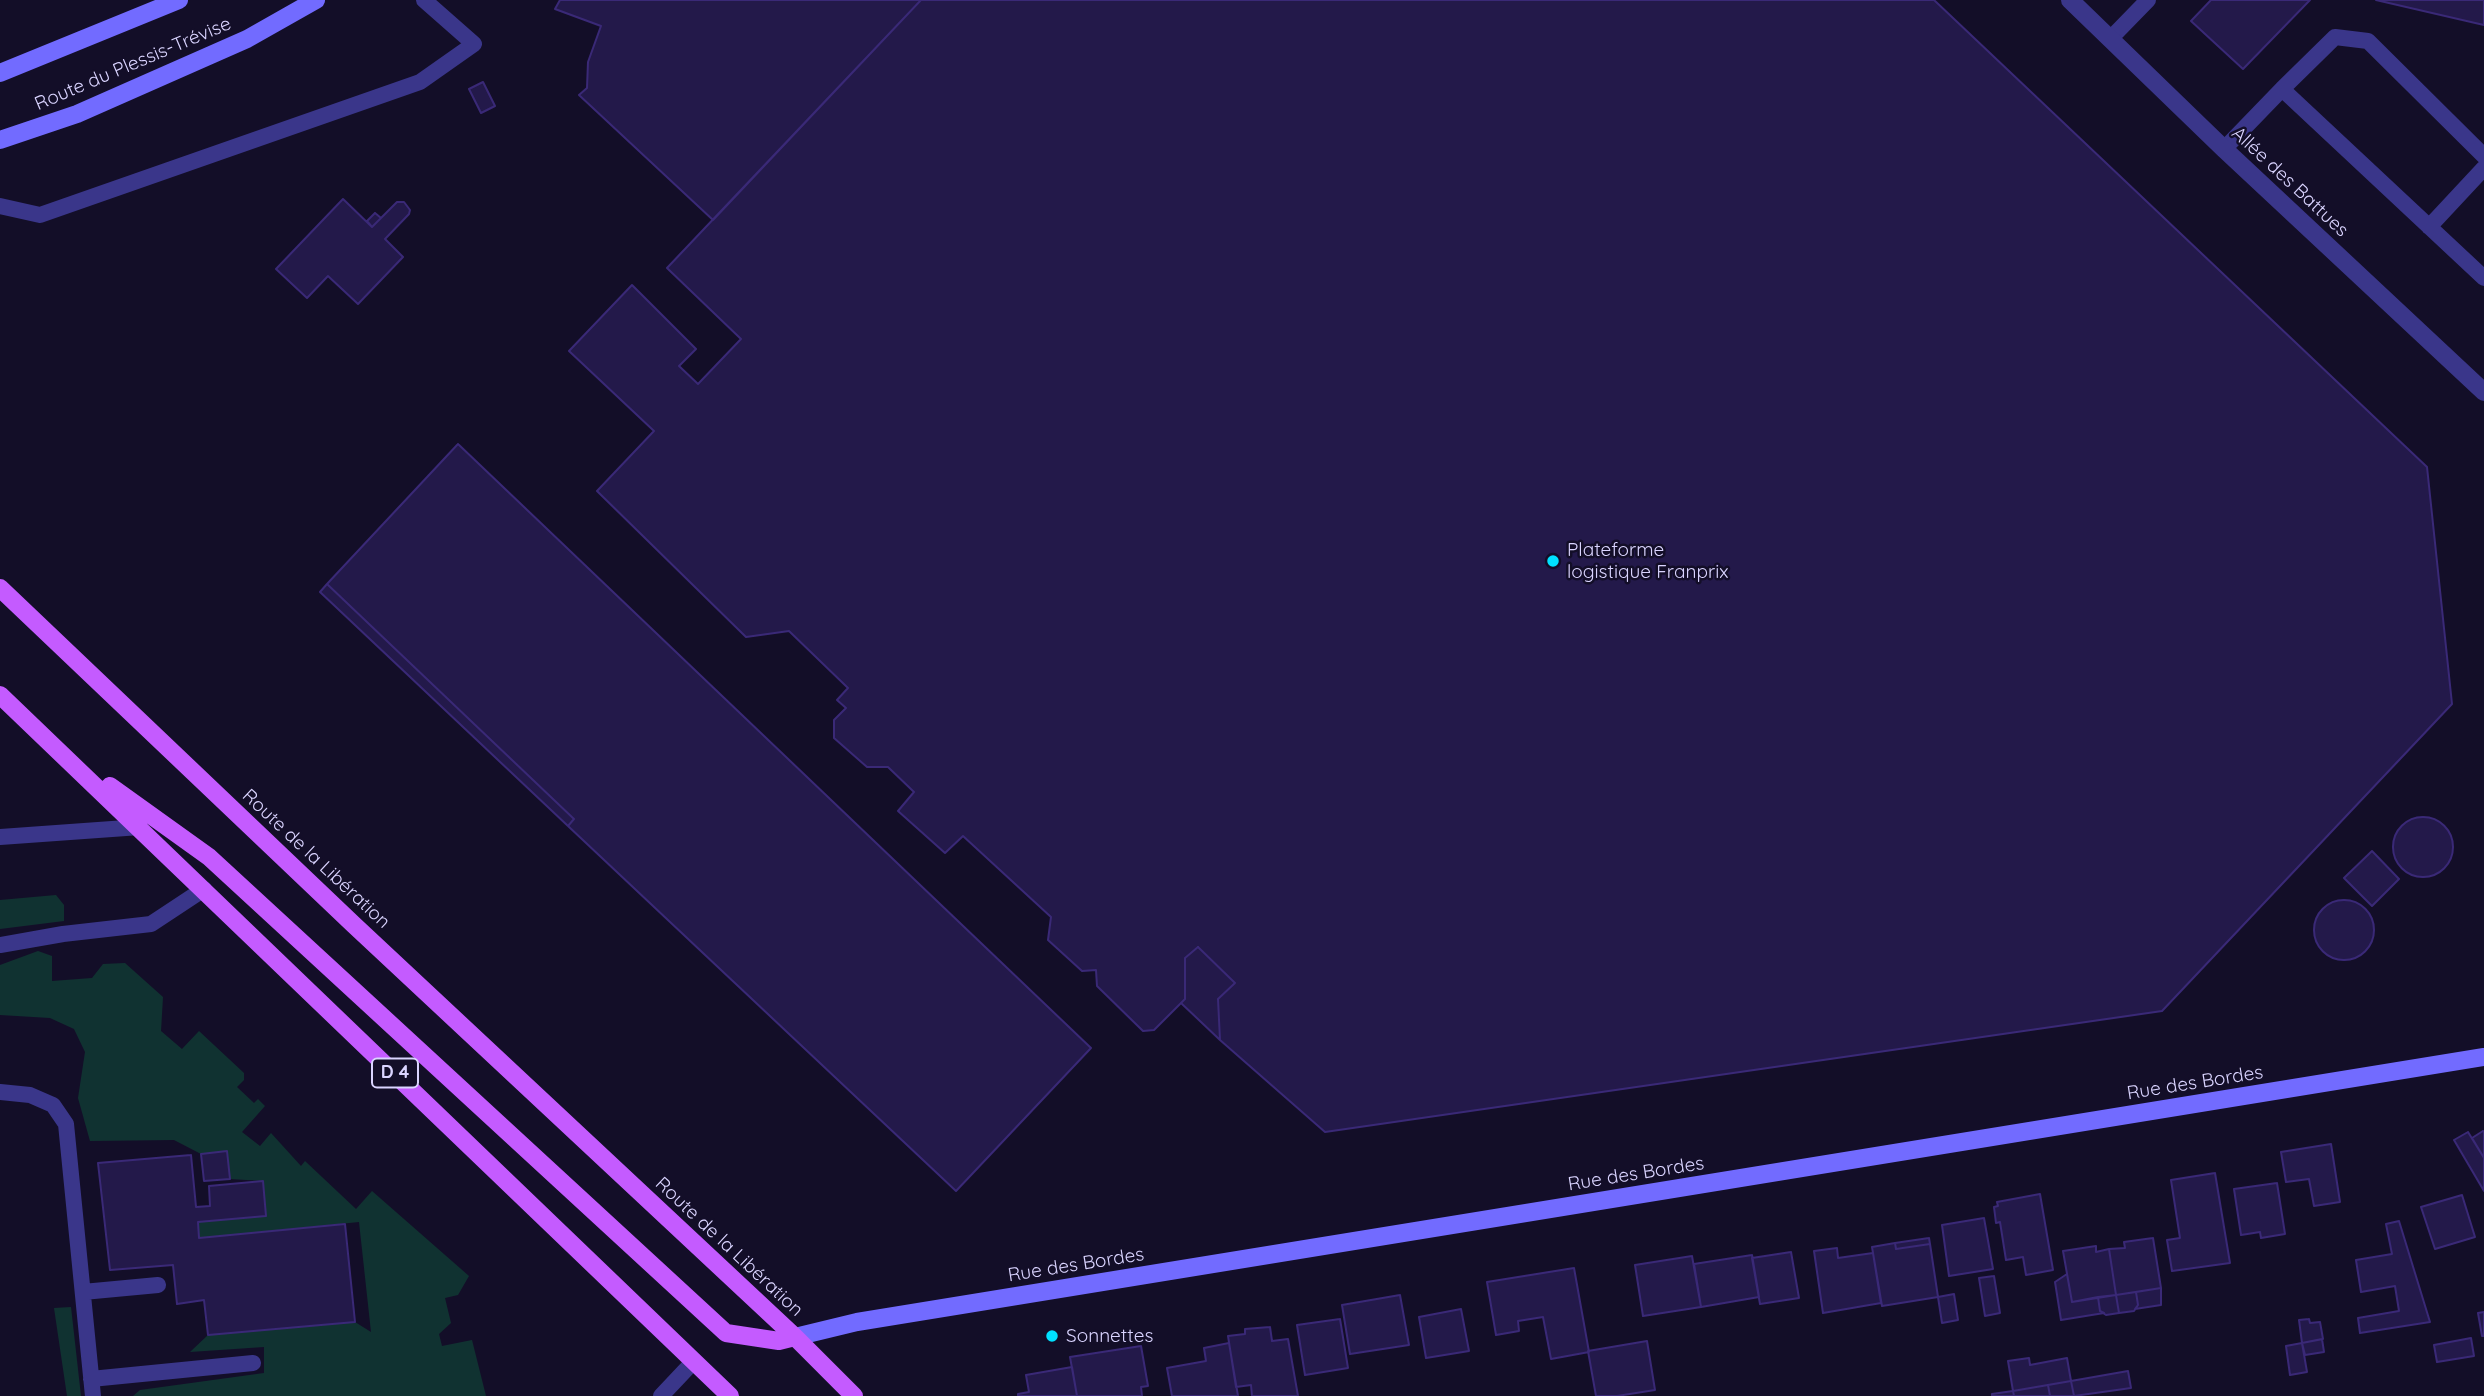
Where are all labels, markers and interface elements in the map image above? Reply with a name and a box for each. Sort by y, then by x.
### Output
street label: Route du Plessis-Trévise [31,12,235,116]
street label: Allée des Battues [2227,122,2353,242]
place label: Plateforme logistique Franprix [1567,539,1728,583]
marker: Plateforme logistique Franprix [1545,553,1561,569]
street label: Route de la Libération [237,785,395,933]
road number: D 4 [372,1058,418,1088]
street label: Rue des Bordes [2125,1061,2265,1105]
street label: Rue des Bordes [1566,1152,1706,1196]
street label: Route de la Libération [650,1173,808,1321]
street label: Rue des Bordes [1006,1243,1146,1287]
place label: Sonnettes [1066,1325,1153,1347]
marker: Sonnettes [1044,1328,1060,1344]

